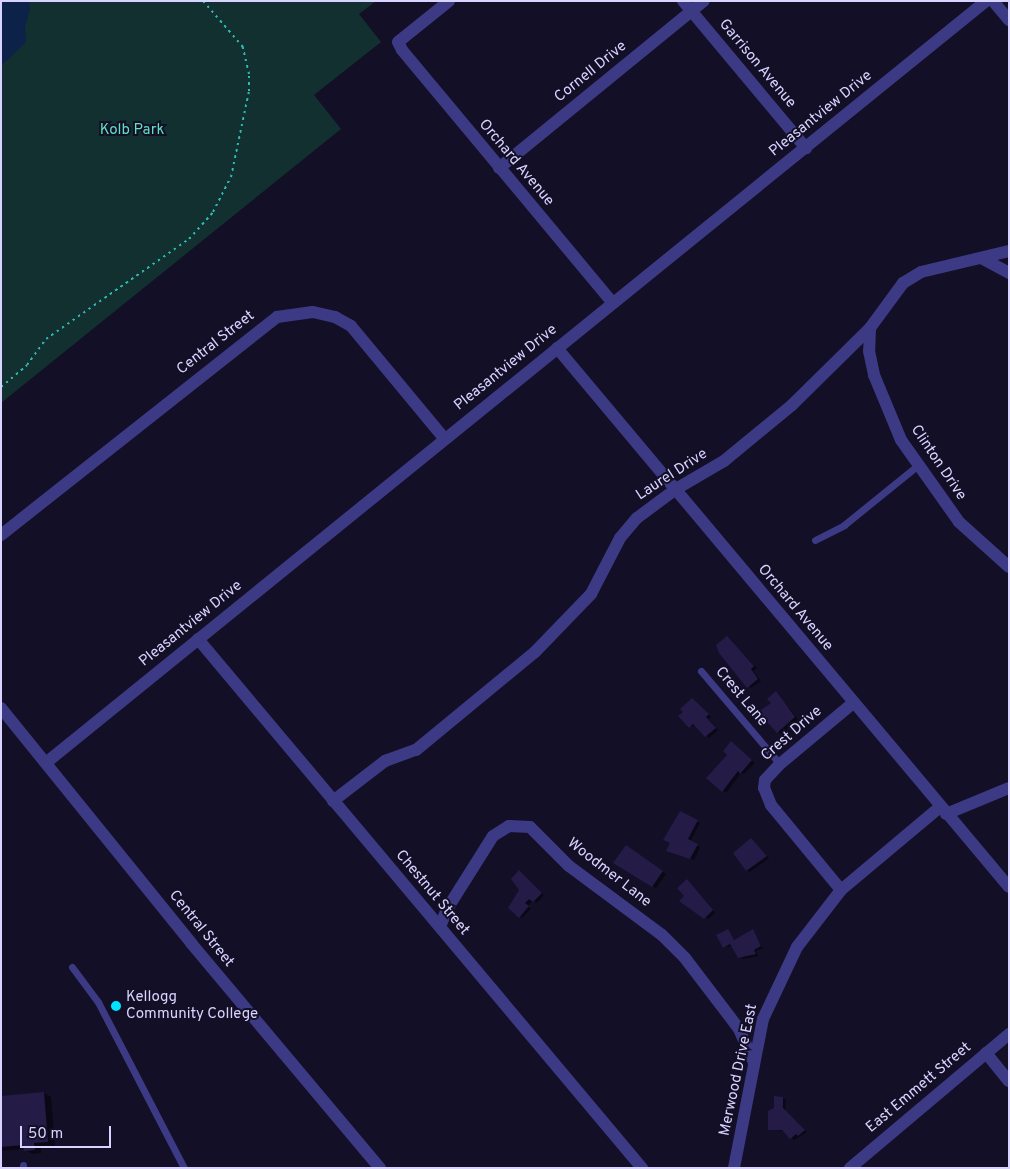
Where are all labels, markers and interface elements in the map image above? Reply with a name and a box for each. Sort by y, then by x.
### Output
street label: Garrison Avenue [714,16,800,112]
street label: Cornell Drive [551,37,631,107]
street label: Pleasantview Drive [766,67,876,161]
street label: Orchard Avenue [474,116,558,210]
park label: Kolb Park [100,122,164,140]
street label: Central Street [174,307,258,379]
street label: Pleasantview Drive [451,321,561,415]
street label: Clinton Drive [906,422,970,504]
street label: Laurel Drive [633,445,711,505]
street label: Orchard Avenue [753,561,837,655]
street label: Pleasantview Drive [136,577,246,671]
street label: Crest Lane [711,663,771,731]
street label: Crest Drive [758,703,826,765]
street label: Woodmer Lane [563,835,655,911]
street label: Chestnut Street [391,847,473,939]
street label: Central Street [165,887,237,971]
place label: Kellogg Community College [126,988,258,1023]
marker: Kellogg Community College [110,1000,122,1012]
street label: Merwood Drive East [716,1002,762,1138]
street label: East Emmett Street [863,1039,975,1137]
scale bar [22,1116,114,1148]
text: 50 m [28,1125,63,1144]

